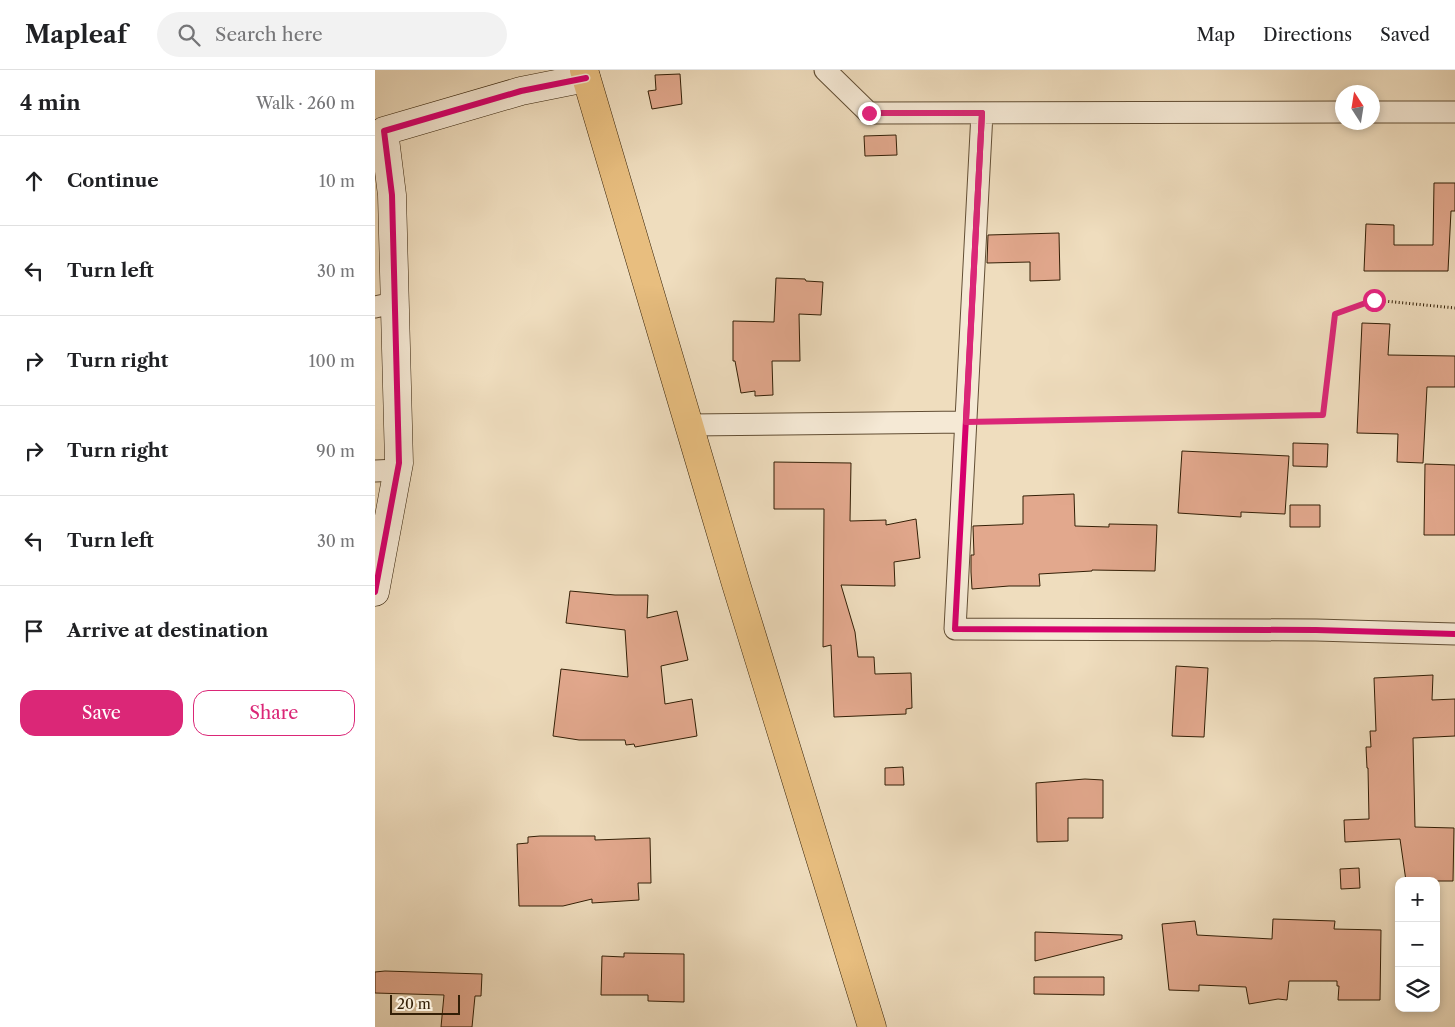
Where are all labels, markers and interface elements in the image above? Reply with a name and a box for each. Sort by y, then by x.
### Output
search box [157,12,507,57]
text: Mapleaf [25,20,127,49]
icon: search [175,21,203,49]
text: Search here [215,23,323,46]
text: Map [1196,24,1235,46]
text: Directions [1263,24,1352,46]
text: Saved [1380,24,1430,46]
north arrow [1335,85,1380,130]
text: 4 min [20,90,81,115]
text: Walk · 260 m [256,93,355,113]
route end [858,102,881,125]
icon: ahead [20,167,48,195]
text: Continue [67,169,159,192]
text: 10 m [319,171,355,191]
icon: left [20,257,48,285]
text: Turn left [67,259,154,282]
text: 30 m [317,261,355,281]
route start [1363,289,1386,312]
icon: right [20,347,48,375]
text: Turn right [67,349,168,372]
text: 100 m [309,351,355,371]
icon: right [20,437,48,465]
text: Turn right [67,439,168,462]
text: 90 m [316,441,355,461]
icon: left [20,527,48,555]
text: Turn left [67,529,154,552]
text: 30 m [317,531,355,551]
icon: arrive [20,617,48,645]
text: Arrive at destination [67,619,268,642]
button: Save [20,690,183,736]
button: Share [193,690,355,736]
map controls [1395,877,1440,1012]
button: + [1395,877,1440,922]
button: − [1395,922,1440,967]
button: layers [1395,967,1440,1012]
scale bar [390,992,460,1015]
text: 20 m [397,995,431,1013]

